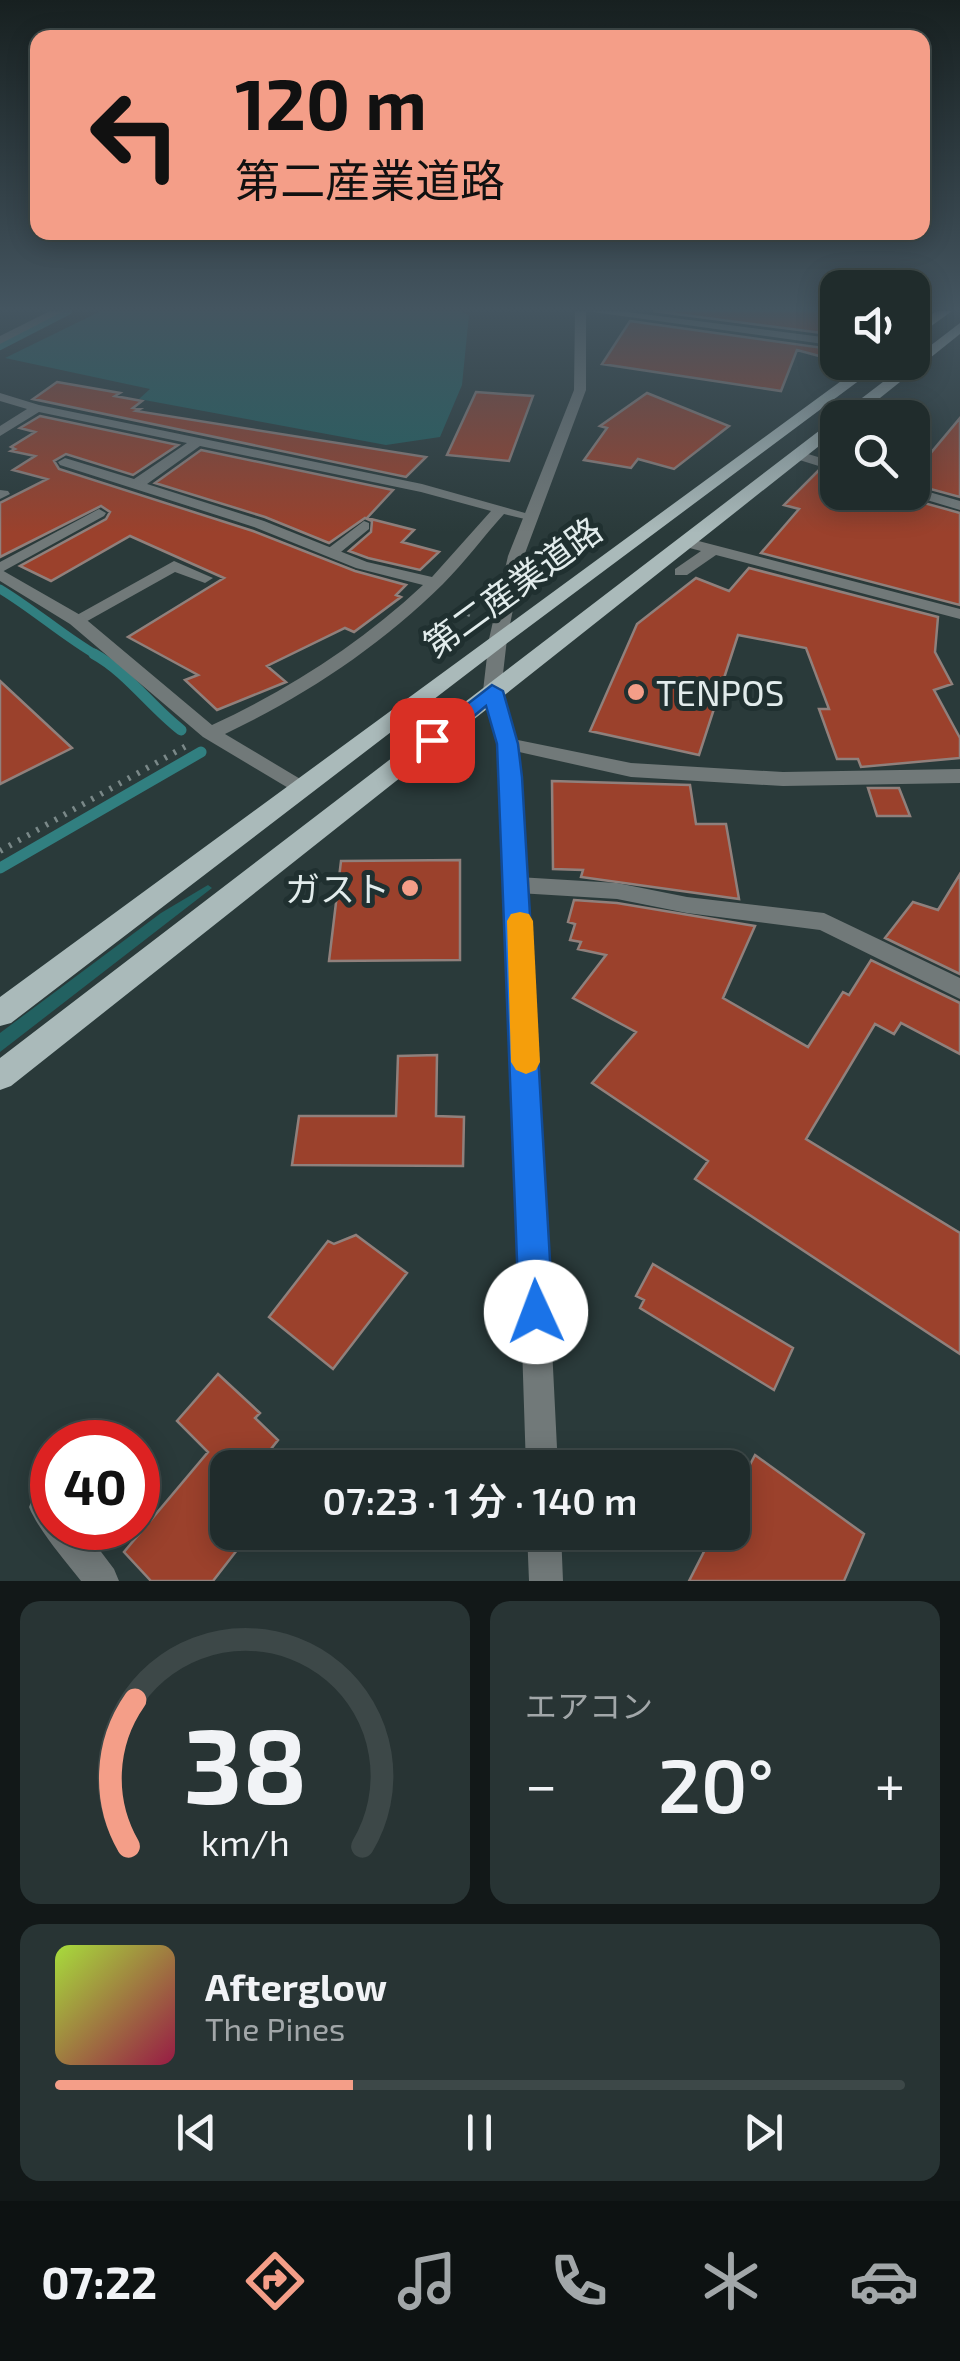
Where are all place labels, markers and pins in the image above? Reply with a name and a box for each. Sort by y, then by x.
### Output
place label: TENPOS [656,671,784,713]
marker: TENPOS [625,681,647,703]
pin [390,698,475,783]
place label: ガスト [285,867,390,909]
marker: ガスト [399,877,421,899]

